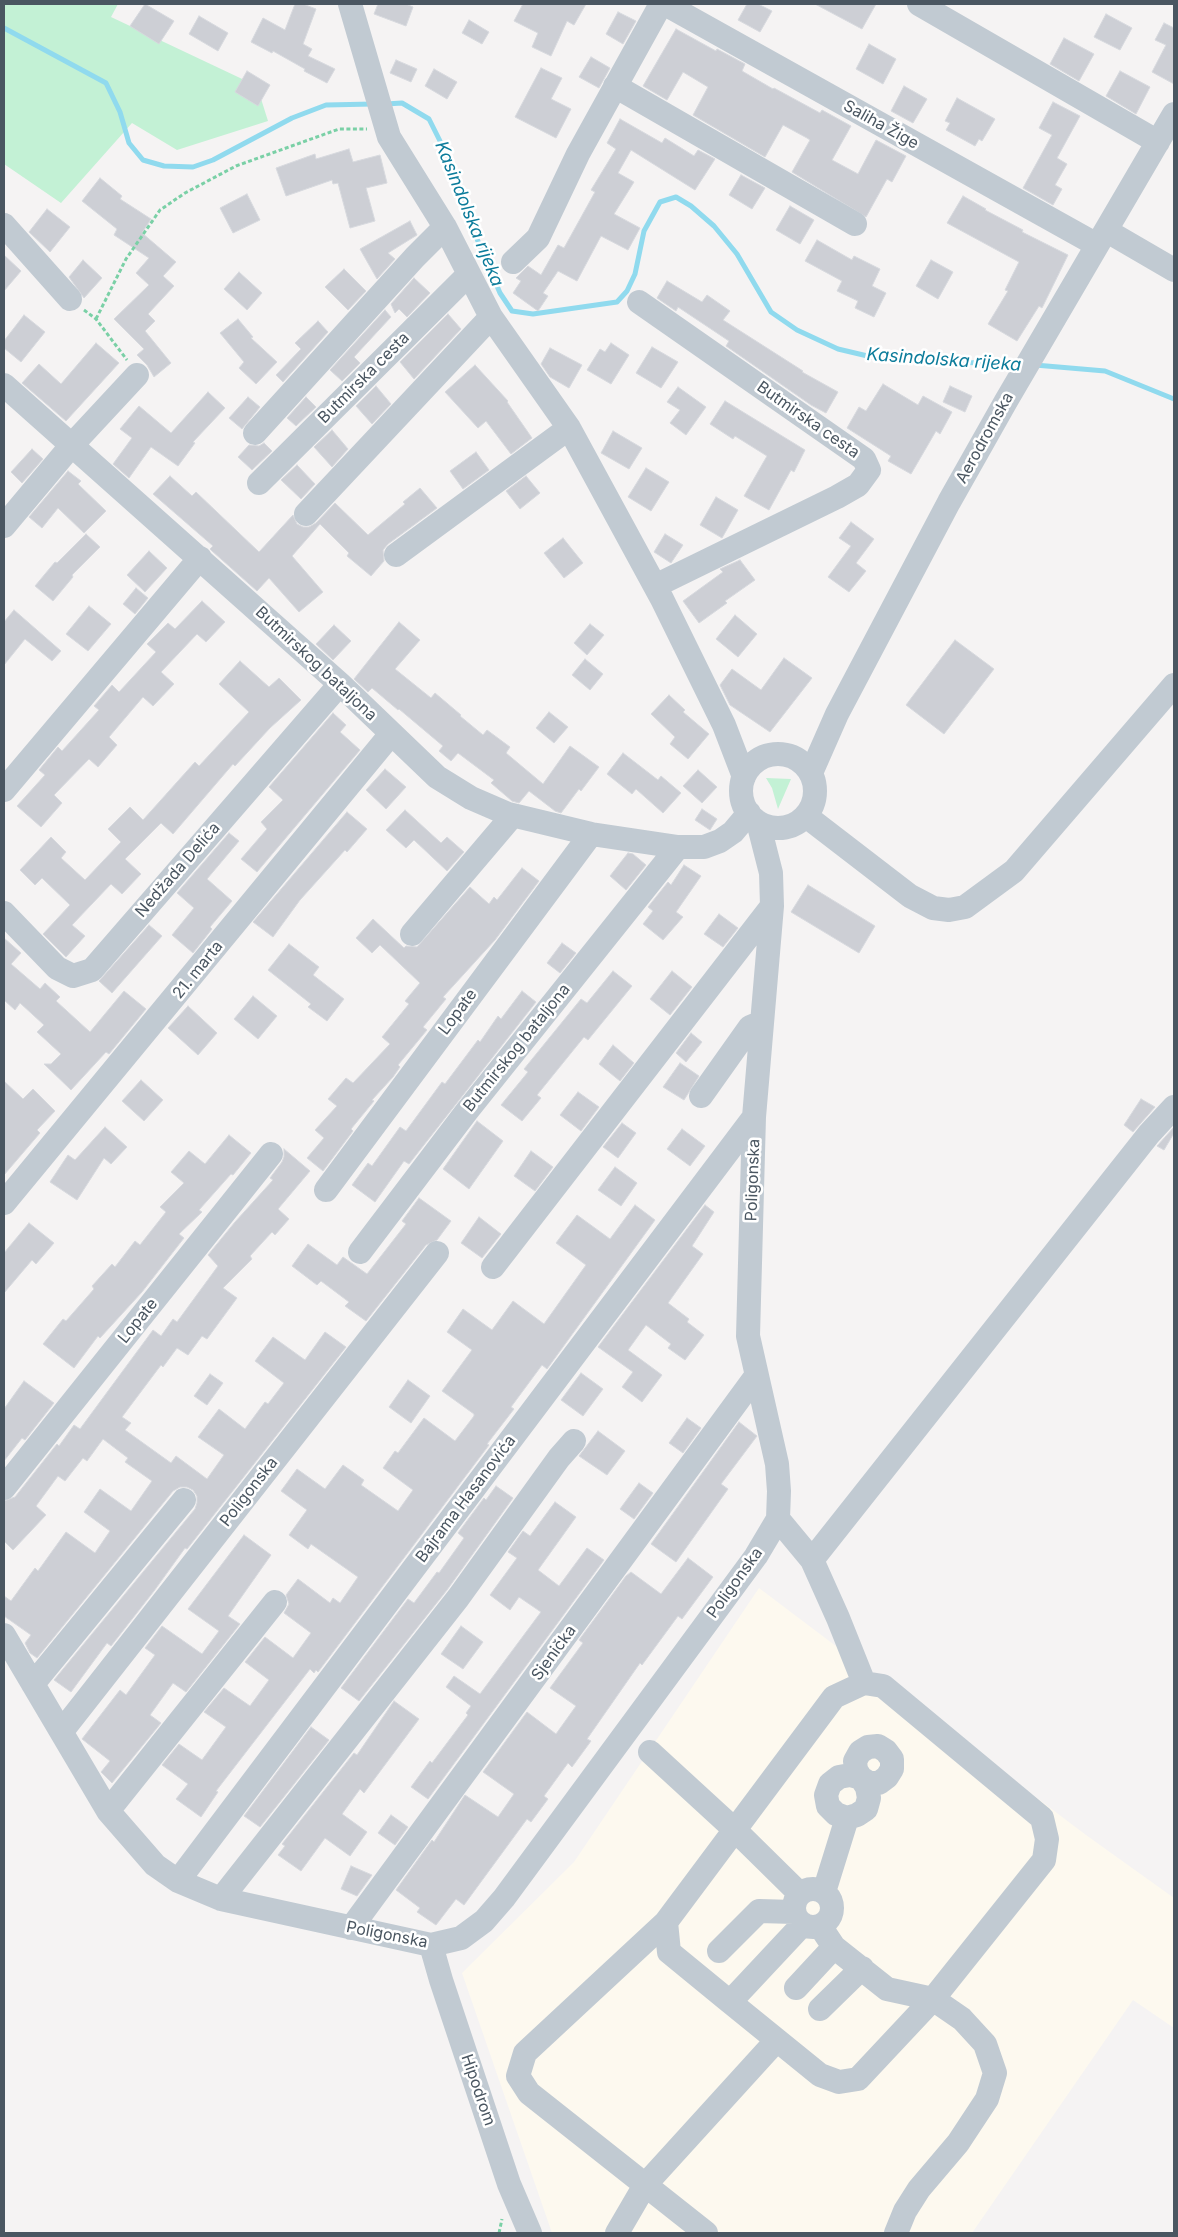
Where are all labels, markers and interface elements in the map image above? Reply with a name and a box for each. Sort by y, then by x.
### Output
street label: Saliha Žige [840,96,922,154]
water label: Kasindolska rijeka [430,138,508,290]
street label: Butmirska cesta [314,328,414,428]
water label: Kasindolska rijeka [866,344,1022,376]
street label: Butmirska cesta [753,377,863,463]
street label: Aerodromska [952,389,1018,487]
street label: Butmirskog bataljona [251,603,381,725]
street label: Nedžada Delića [132,819,224,921]
street label: 21. marta [169,937,227,1003]
street label: Butmirskog bataljona [460,980,574,1116]
street label: Lopate [435,985,481,1039]
street label: Poligonska [742,1138,764,1222]
street label: Lopate [114,1295,162,1347]
street label: Bajrama Hasanovića [412,1432,520,1566]
street label: Poligonska [216,1454,282,1530]
street label: Poligonska [703,1544,767,1622]
street label: Sjenička [528,1622,580,1684]
street label: Poligonska [345,1918,429,1952]
street label: Hipodrom [457,2052,499,2128]

